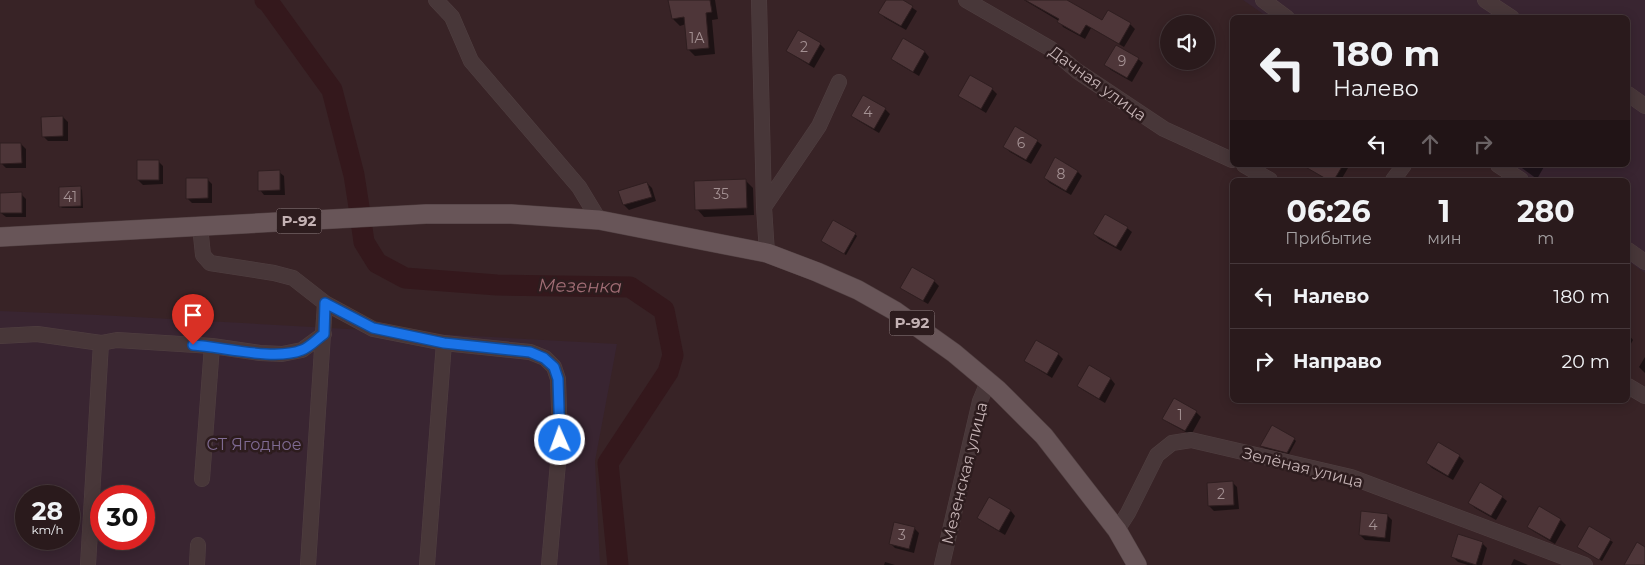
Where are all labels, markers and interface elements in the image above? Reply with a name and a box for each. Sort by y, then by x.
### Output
map controls [1160,15,1215,70]
button: sound [1160,15,1215,70]
house number: 1А [689,29,705,47]
text: 180 m [1333,32,1440,75]
icon: left [1250,35,1315,100]
house number: 2 [800,38,808,56]
street label: Дачная улица [1045,42,1150,125]
house number: 9 [1118,52,1126,70]
text: Налево [1333,75,1419,102]
house number: 4 [863,103,873,121]
icon: left [1363,130,1391,158]
icon: ahead [1416,130,1444,158]
icon: right [1469,130,1497,158]
house number: 6 [1017,134,1026,152]
house number: 8 [1057,165,1066,183]
house number: 35 [713,185,729,203]
house number: 41 [63,188,77,206]
text: 06:26 [1287,193,1371,230]
text: 1 [1439,193,1450,230]
text: 280 [1517,193,1575,230]
road number: Р-92 [276,208,322,234]
text: Прибытие [1285,229,1372,248]
text: мин [1427,229,1462,248]
text: m [1537,229,1554,248]
water label: Мезенка [538,274,622,298]
icon: left [1250,282,1278,310]
text: Налево [1293,285,1369,308]
text: 180 m [1553,285,1610,308]
pin [172,294,214,345]
icon: arrive [179,301,207,329]
road number: Р-92 [890,310,934,336]
icon: right [1250,347,1278,375]
text: Направо [1293,350,1382,373]
text: 20 m [1562,350,1610,373]
street label: Мезенская улица [938,400,991,546]
house number: 1 [1177,406,1183,424]
position arrow [533,413,585,465]
park label: СТ Ягодное [206,435,302,454]
street label: Зелёная улица [1241,443,1365,492]
speed limit sign: 30 [90,485,155,550]
house number: 2 [1217,485,1225,503]
text: 28 [32,496,63,526]
house number: 4 [1368,516,1378,534]
text: km/h [31,522,64,537]
house number: 3 [898,526,906,544]

